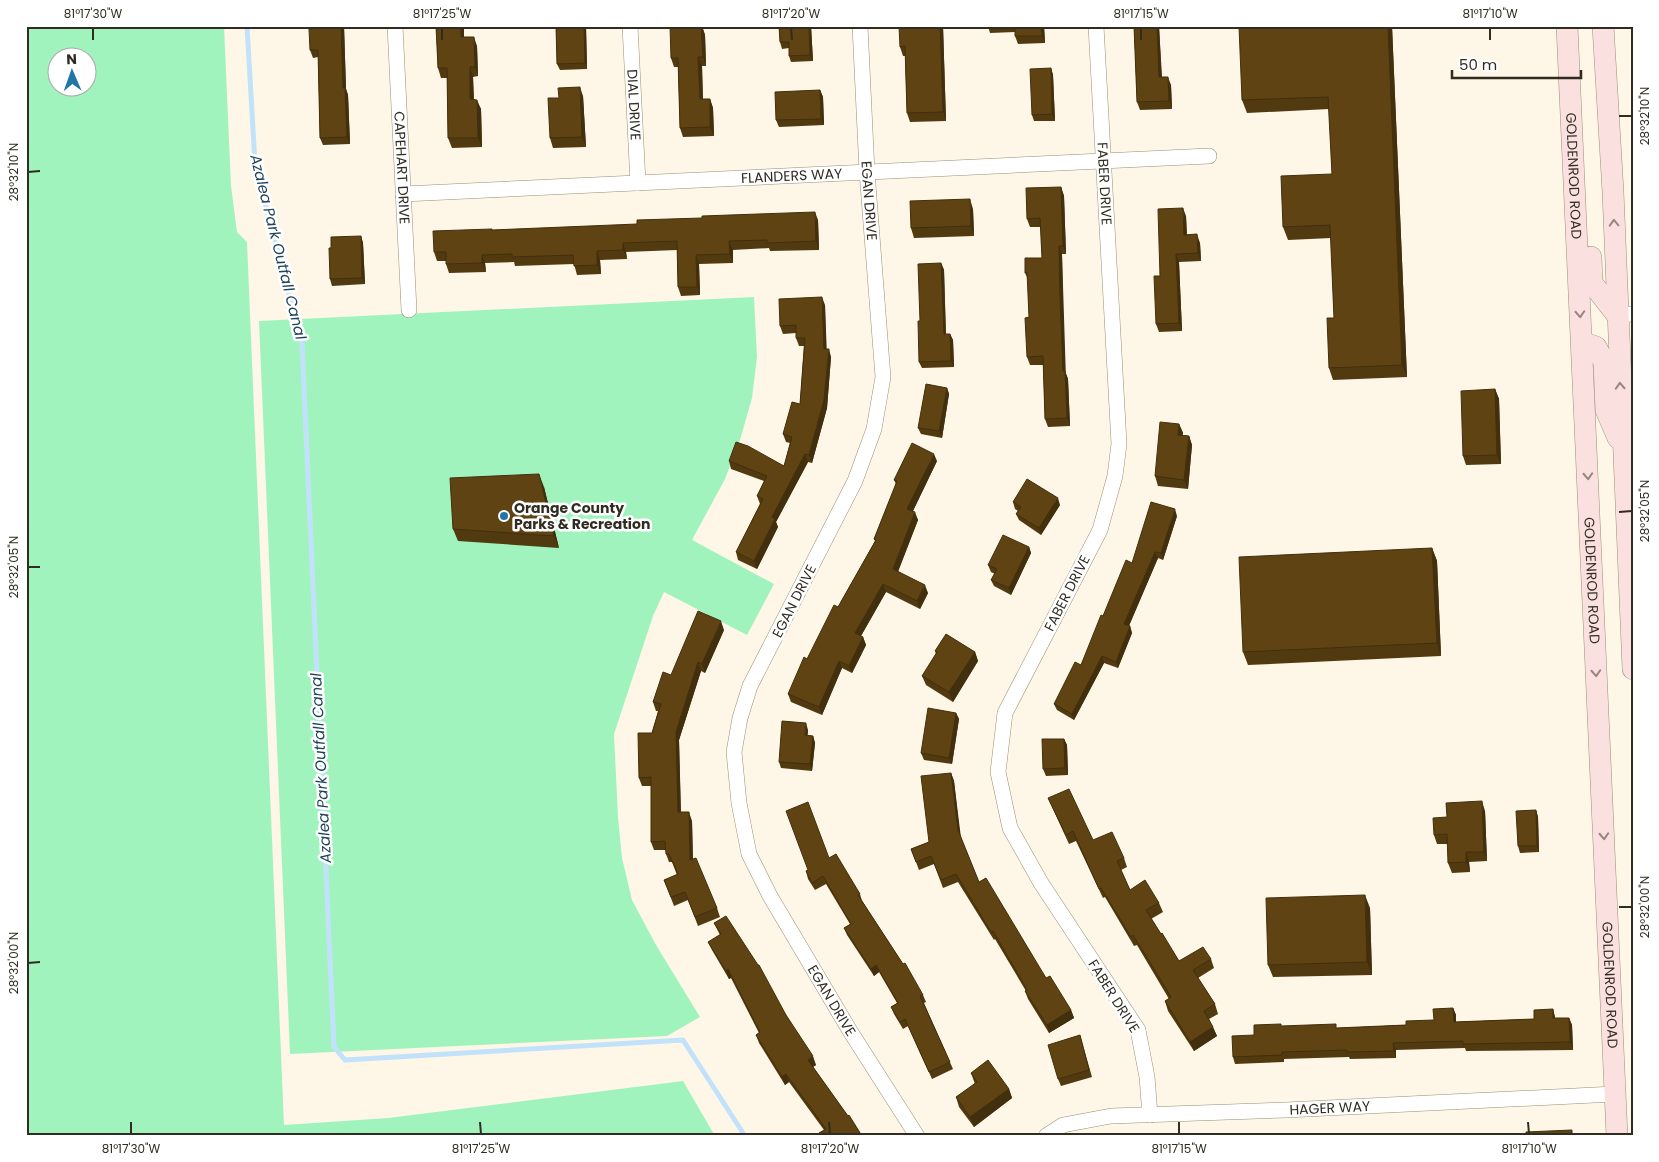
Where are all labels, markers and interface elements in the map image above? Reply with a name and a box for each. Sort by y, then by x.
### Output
text: 81°17'30"W [64,5,123,22]
text: 81°17'25"W [413,5,471,22]
text: 81°17'20"W [762,5,820,22]
text: 81°17'15"W [1113,5,1169,22]
text: 81°17'10"W [1462,5,1518,22]
north arrow [48,48,98,98]
scale bar [1452,48,1580,80]
text: N [66,49,77,69]
text: 50 m [1459,54,1497,75]
street label: DIAL DRIVE [622,69,646,141]
text: 28°32'10"N [1636,87,1653,145]
street label: CAPEHART DRIVE [389,111,415,225]
street label: GOLDENROD ROAD [1561,112,1587,240]
street label: FABER DRIVE [1092,142,1117,226]
text: 28°32'10"N [5,143,22,201]
water label: Azalea Park Outfall Canal [245,151,312,342]
street label: EGAN DRIVE [856,161,882,241]
street label: FLANDERS WAY [741,163,843,188]
one-way arrow [1608,219,1619,227]
one-way arrow [1575,310,1586,318]
one-way arrow [1615,382,1626,390]
one-way arrow [1582,472,1593,480]
text: 28°32'05"N [1636,480,1653,542]
place label: Orange County Parks & Recreation [514,498,650,534]
marker: Orange County Parks & Recreation [498,510,510,522]
street label: GOLDENROD ROAD [1579,517,1605,644]
text: 28°32'05"N [5,536,22,598]
street label: FABER DRIVE [1039,551,1095,635]
street label: EGAN DRIVE [767,561,821,641]
one-way arrow [1591,670,1602,678]
water label: Azalea Park Outfall Canal [305,672,336,865]
one-way arrow [1598,832,1609,840]
text: 28°32'00"N [1636,876,1653,938]
street label: GOLDENROD ROAD [1597,921,1623,1049]
text: 28°32'00"N [5,932,22,994]
street label: FABER DRIVE [1084,956,1144,1036]
street label: EGAN DRIVE [803,961,861,1040]
street label: HAGER WAY [1289,1096,1371,1120]
text: 81°17'30"W [102,1140,161,1157]
text: 81°17'25"W [452,1140,510,1157]
text: 81°17'20"W [801,1140,859,1157]
text: 81°17'15"W [1151,1140,1207,1157]
text: 81°17'10"W [1501,1140,1557,1157]

